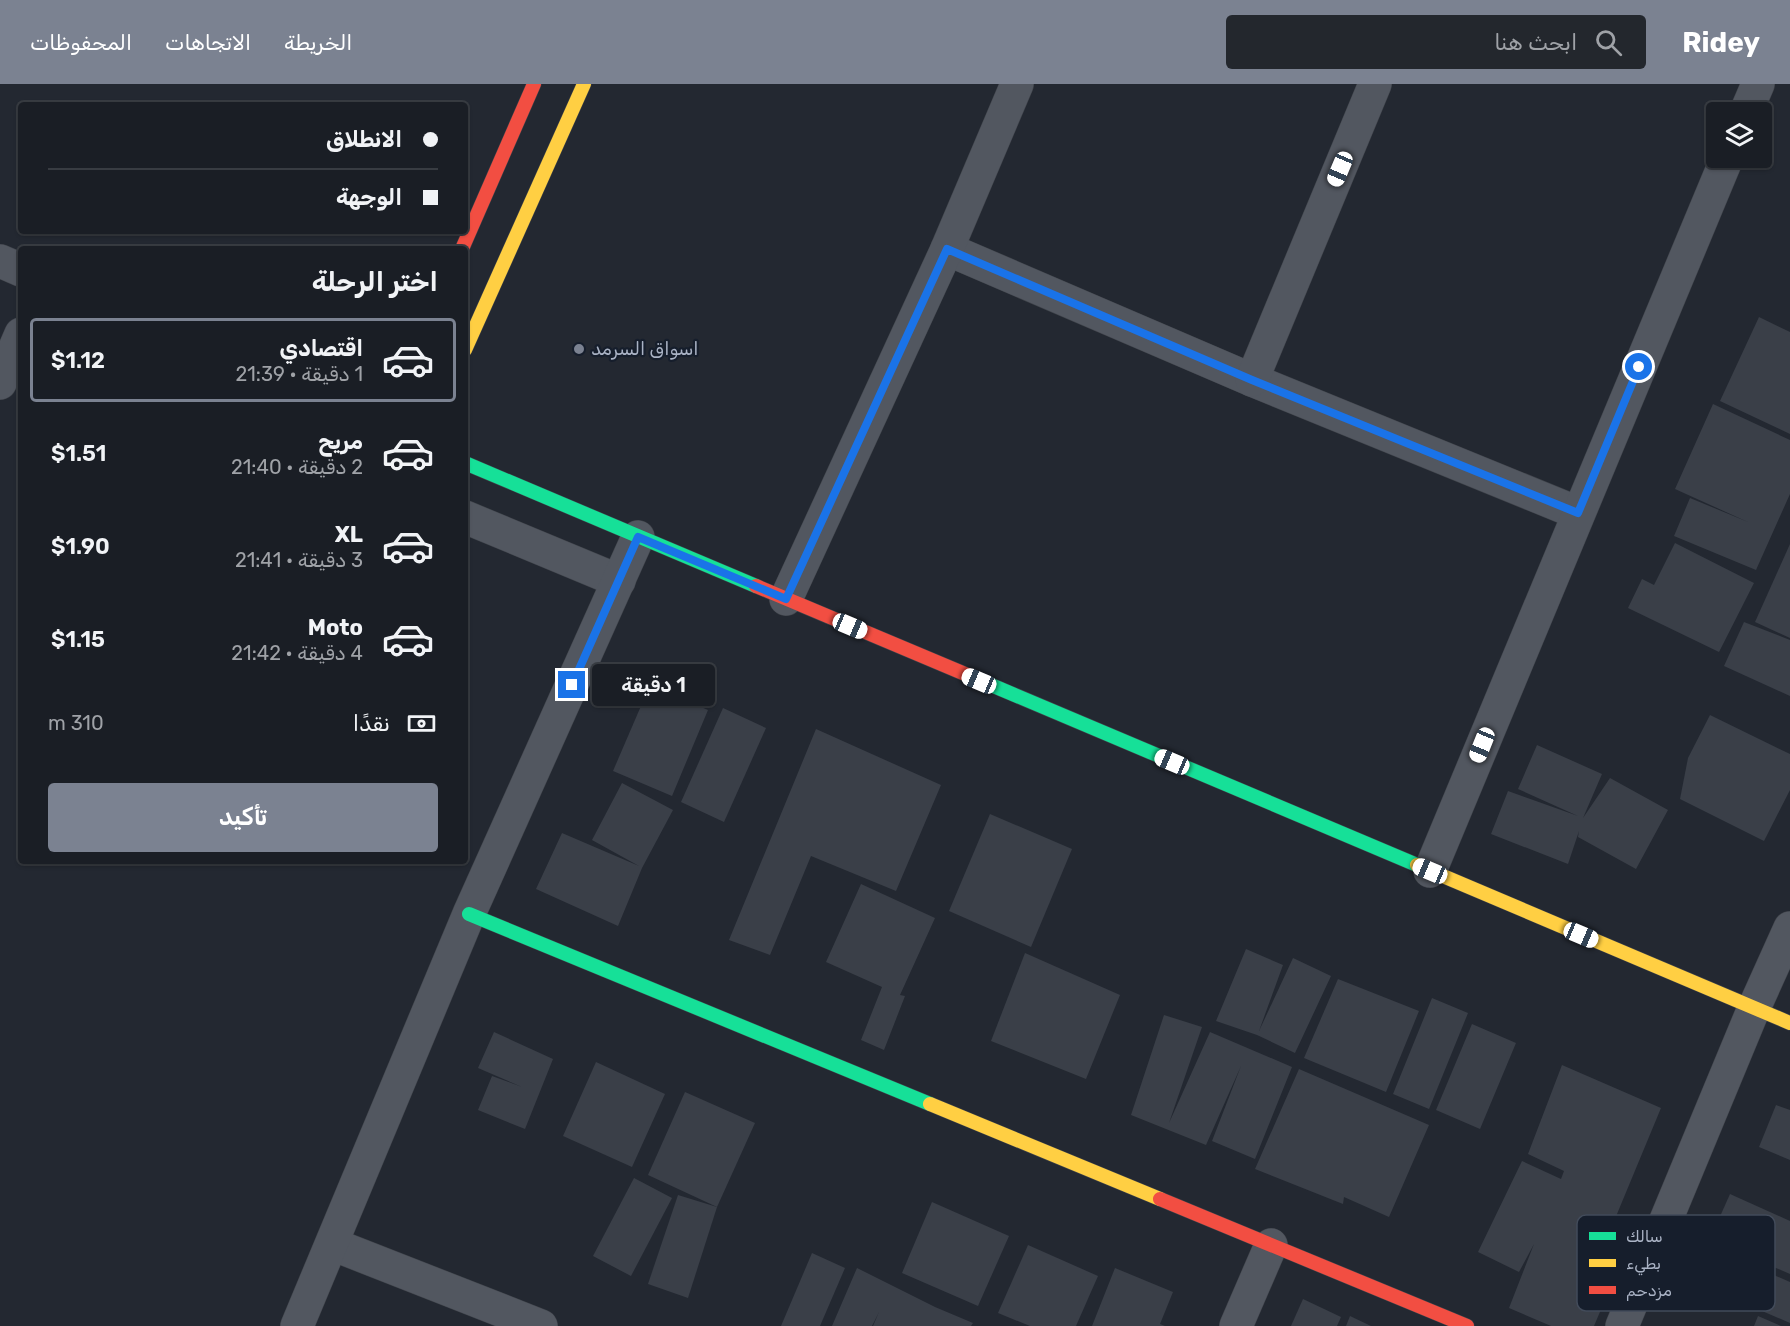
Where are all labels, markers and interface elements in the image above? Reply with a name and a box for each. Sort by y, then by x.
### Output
search box [1226,15,1646,69]
icon: search [1592,26,1625,59]
text: Ridey [1682,26,1760,59]
text: ابحث هنا [1494,29,1577,56]
text: المحفوظات [30,30,132,55]
text: الاتجاهات [165,30,251,55]
text: الخريطة [284,30,352,55]
map controls [1706,102,1772,168]
button: layers [1706,102,1772,168]
text: الانطلاق [326,126,402,153]
car [1325,149,1355,189]
text: الوجهة [336,184,402,211]
text: اختر الرحلة [312,266,438,298]
icon: car [381,333,435,387]
text: اقتصادي [280,335,363,362]
place label: اسواق السرمد [591,338,699,360]
marker: اسواق السرمد [572,342,586,356]
text: $1.12 [51,347,105,374]
route start [1625,353,1652,380]
text: 1 دقيقة · 21:39 [235,362,363,386]
icon: car [381,426,435,480]
text: مريح [318,428,363,455]
text: $1.51 [51,440,106,467]
text: 2 دقيقة · 21:40 [231,455,363,479]
icon: car [381,519,435,573]
text: XL [335,521,363,548]
text: $1.90 [51,533,110,560]
text: 3 دقيقة · 21:41 [235,548,363,572]
car [830,611,870,641]
icon: car [381,612,435,666]
text: Moto [308,614,363,641]
text: $1.15 [51,626,105,653]
text: 4 دقيقة · 21:42 [231,641,363,665]
callout: 1 دقيقة [593,664,716,706]
car [959,666,999,696]
route end [558,671,585,698]
text: 1 دقيقة [621,673,686,697]
icon: cash [405,707,438,740]
text: نقدًا [353,710,390,737]
text: 310 m [48,711,104,735]
car [1467,725,1497,765]
car [1152,747,1192,777]
button: تأكيد [48,783,438,852]
car [1410,856,1450,886]
car [1561,920,1601,950]
legend [1577,1215,1775,1311]
text: سالك [1626,1227,1663,1246]
text: بطيء [1626,1254,1661,1276]
text: مزدحم [1626,1281,1672,1301]

